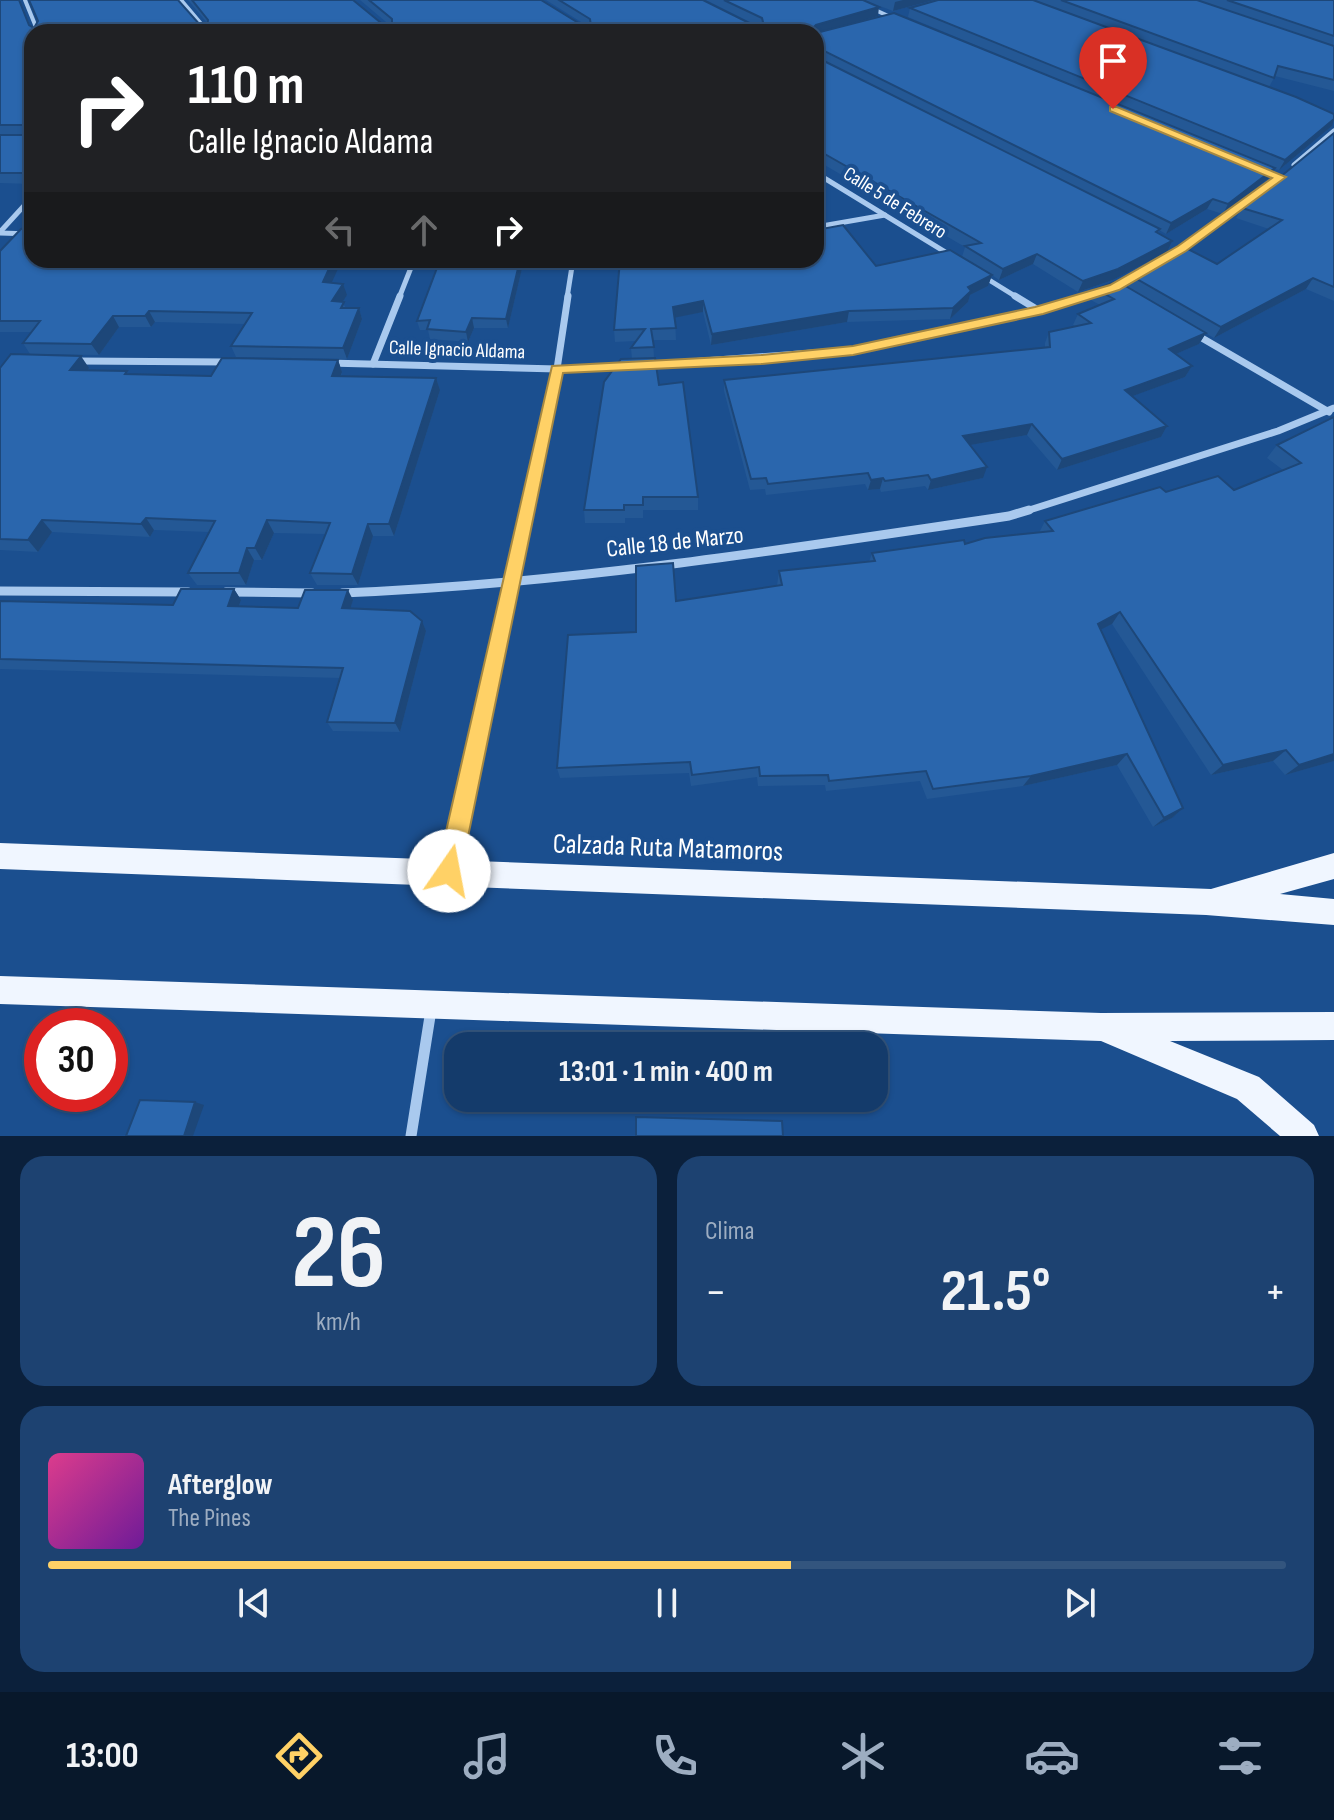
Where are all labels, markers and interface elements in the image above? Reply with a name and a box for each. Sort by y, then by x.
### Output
pin [1079,27,1147,109]
icon: arrive [1091,39,1135,83]
text: 110 m [188,53,304,120]
icon: right [56,56,160,160]
text: Calle Ignacio Aldama [188,121,433,164]
street label: Calle 5 de Febrero [839,162,951,244]
icon: left [318,208,362,252]
icon: ahead [402,208,446,252]
icon: right [486,208,530,252]
street label: Calle Ignacio Aldama [388,336,526,364]
street label: Calle 18 de Marzo [605,520,745,564]
street label: Calzada Ruta Matamoros [552,827,784,869]
position arrow [407,829,491,913]
speed limit sign: 30 [24,1008,128,1112]
text: 13:01 · 1 min · 400 m [559,1054,773,1090]
text: 26 [291,1192,386,1317]
text: Clima [705,1216,755,1247]
text: 21.5° [940,1256,1051,1328]
text: − [705,1266,727,1319]
text: + [1264,1266,1286,1319]
text: km/h [316,1307,361,1338]
text: Afterglow [168,1467,273,1503]
text: The Pines [168,1503,251,1534]
icon: previous [232,1581,276,1625]
icon: pause [645,1581,689,1625]
icon: next [1058,1581,1102,1625]
icon: directions [271,1728,327,1784]
icon: music [459,1728,515,1784]
icon: phone [647,1728,703,1784]
icon: climate [835,1728,891,1784]
icon: car [1024,1728,1080,1784]
icon: filters [1212,1728,1268,1784]
text: 13:00 [66,1735,139,1778]

